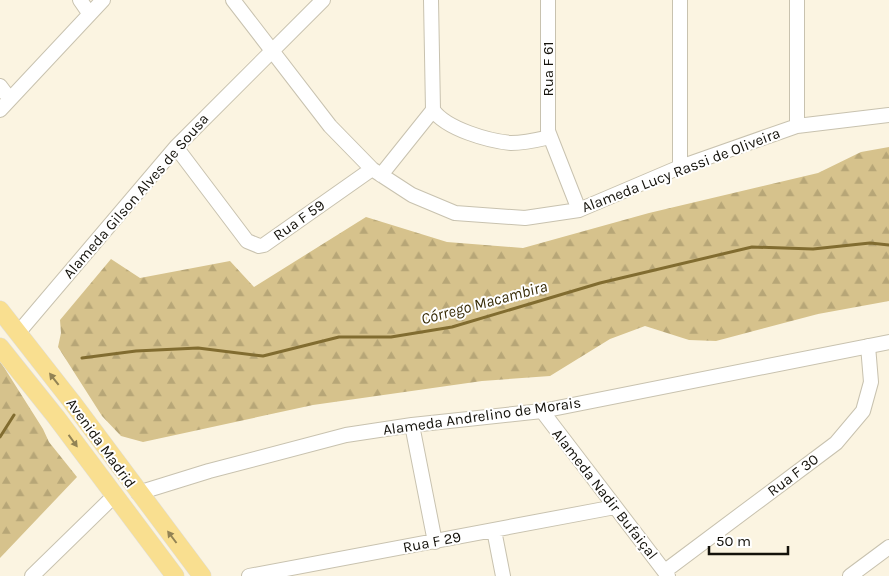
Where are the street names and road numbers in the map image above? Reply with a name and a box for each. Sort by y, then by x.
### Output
street label: Rua F 61 [539,41,557,97]
street label: Alameda Gilson Alves de Sousa [59,110,213,282]
street label: Alameda Lucy Rassi de Oliveira [579,124,783,216]
street label: Rua F 59 [270,196,328,244]
street label: Alameda Andrelino de Morais [382,393,582,439]
street label: Avenida Madrid [62,395,140,491]
street label: Alameda Nadir Bufaiçal [548,425,662,563]
street label: Rua F 30 [764,450,822,500]
street label: Rua F 29 [401,528,463,556]

